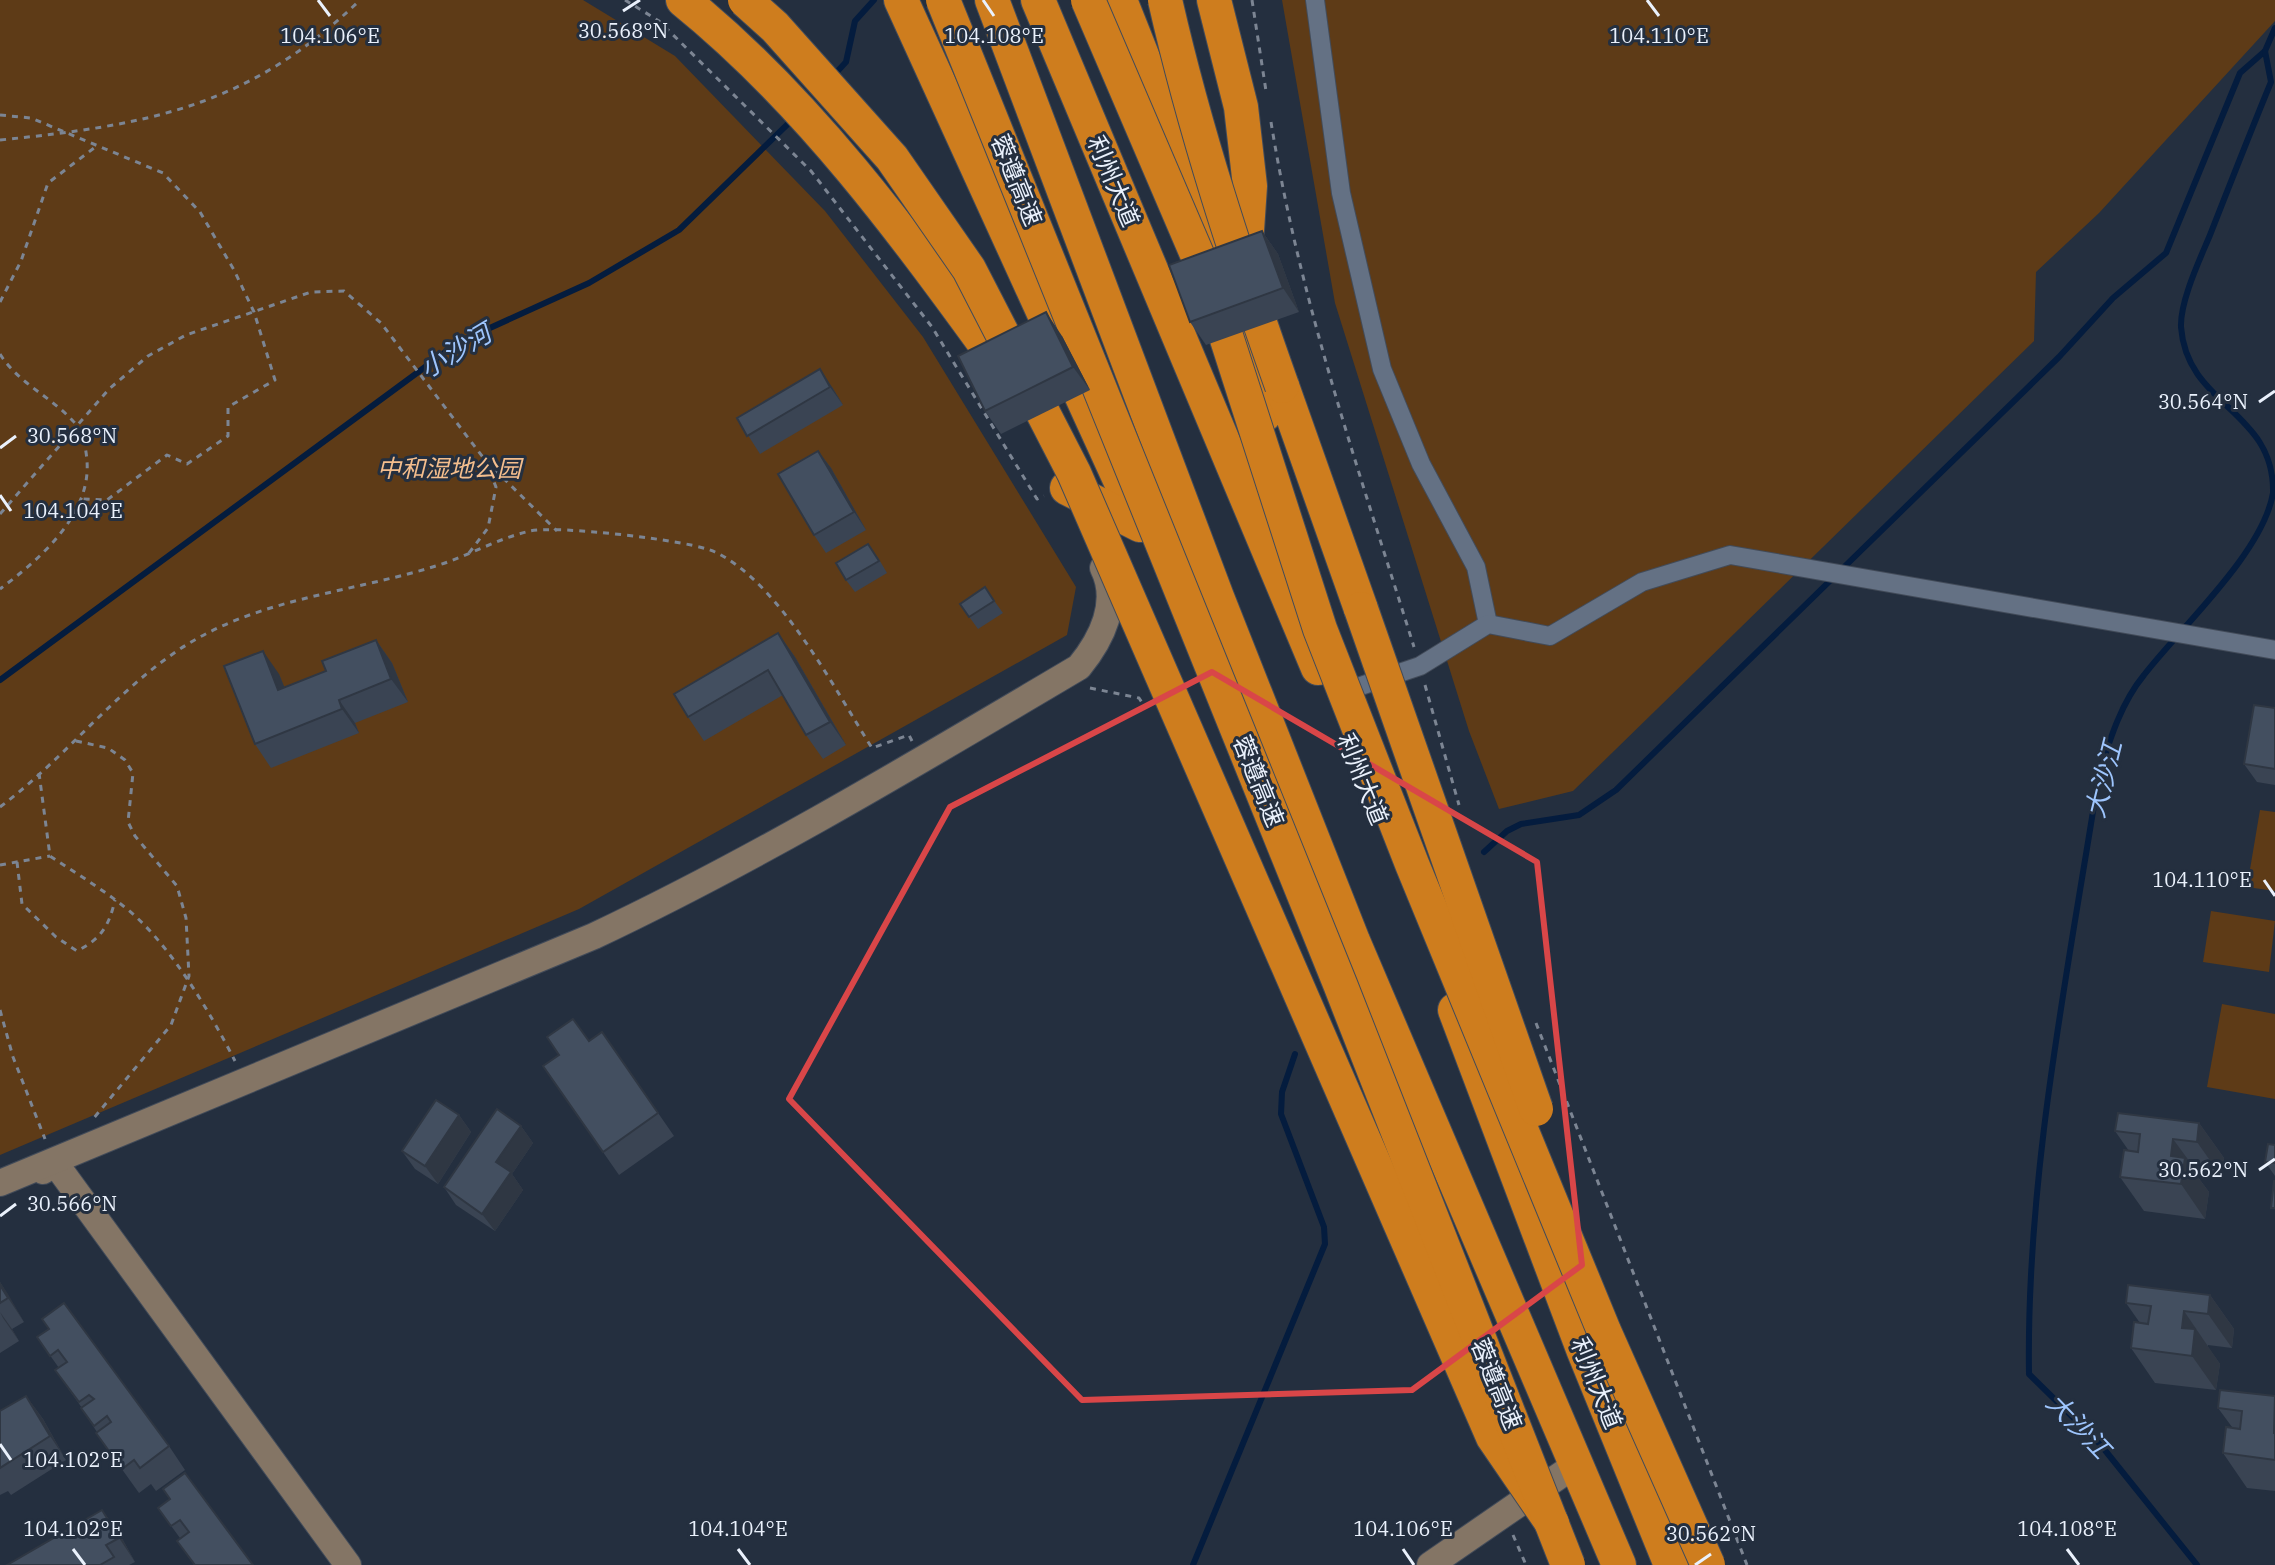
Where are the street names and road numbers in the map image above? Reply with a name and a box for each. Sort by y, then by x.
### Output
street label: 蓉遵高速 [984,130,1050,230]
street label: 利州大道 [1081,131,1147,231]
street label: 利州大道 [1330,729,1396,829]
street label: 蓉遵高速 [1226,731,1292,831]
street label: 利州大道 [1564,1333,1630,1433]
street label: 蓉遵高速 [1464,1334,1530,1434]

